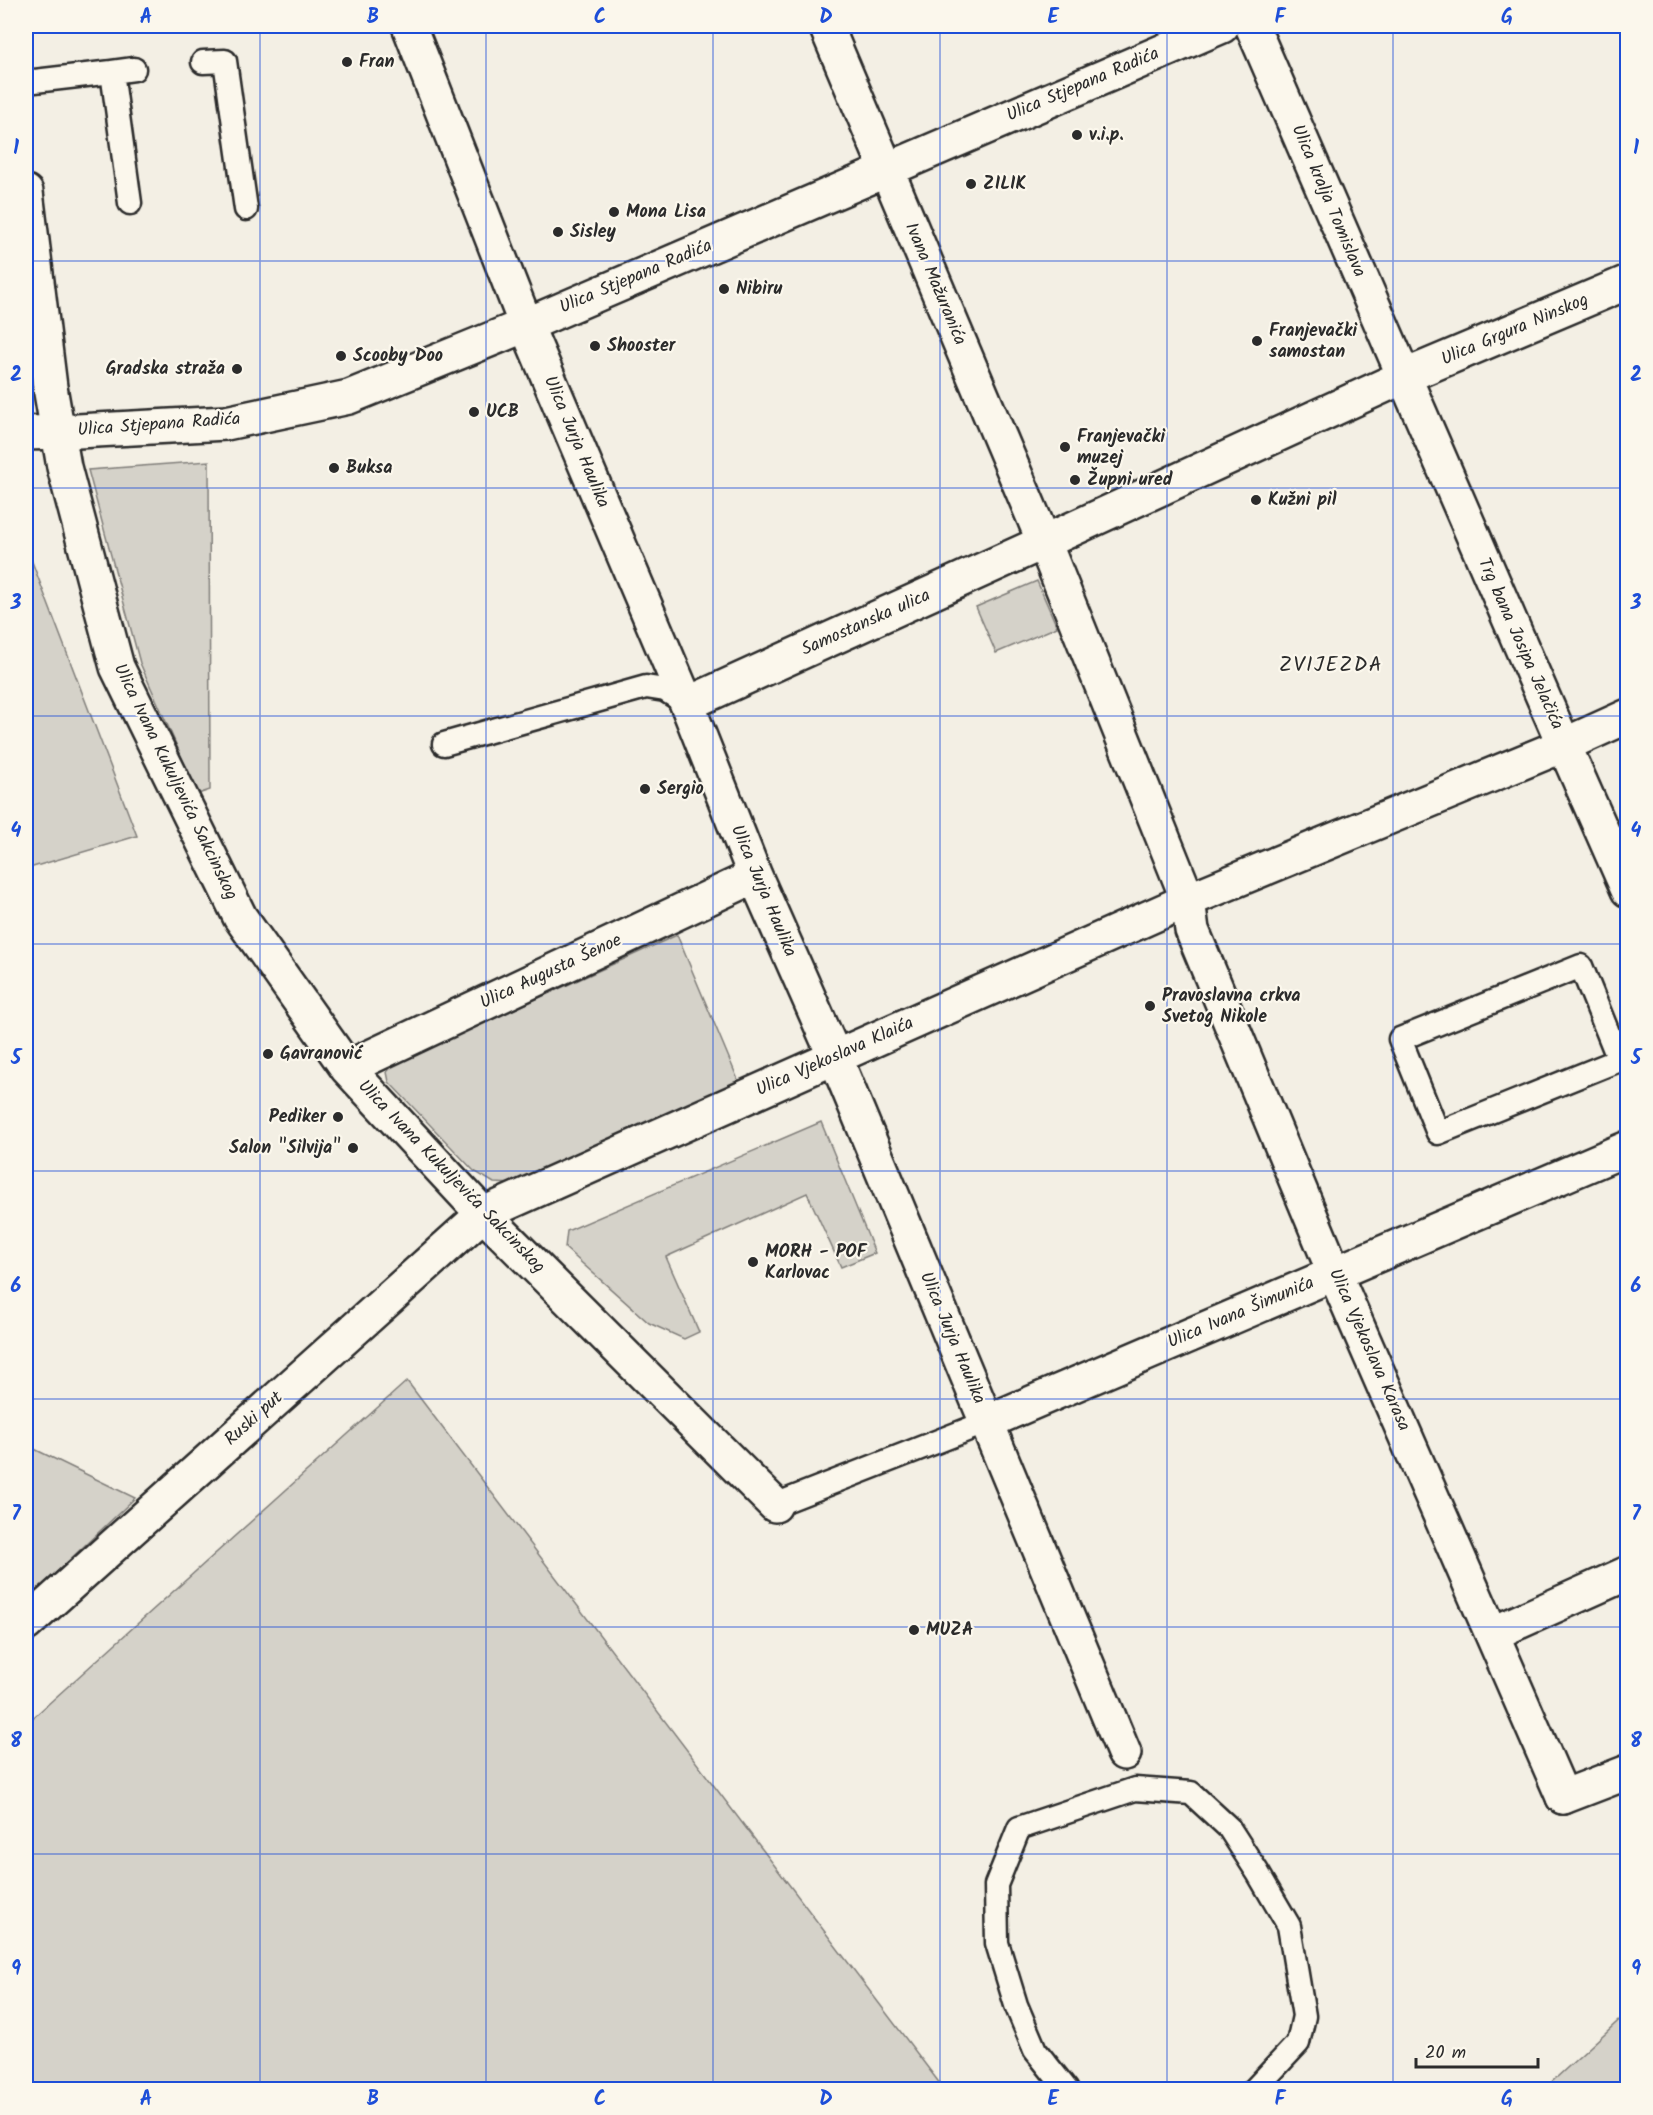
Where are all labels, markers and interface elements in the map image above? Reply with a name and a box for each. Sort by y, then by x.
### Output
text: A [140,2,152,34]
text: B [367,2,379,34]
text: C [594,2,606,34]
text: D [819,2,833,34]
text: E [1047,2,1059,34]
text: F [1275,2,1287,34]
text: G [1501,2,1513,34]
street label: Ulica Stjepana Radića [1002,40,1164,130]
place label: Fran [359,48,394,77]
marker: Fran [340,55,354,69]
street label: Ulica kralja Tomislava [1283,120,1373,282]
place label: v.i.p. [1089,121,1124,150]
marker: v.i.p. [1070,128,1084,142]
text: 1 [13,133,19,165]
text: 1 [1633,133,1639,165]
place label: ZILIK [983,170,1027,199]
marker: ZILIK [964,177,978,191]
place label: Mona Lisa [626,198,706,227]
marker: Mona Lisa [607,205,621,219]
place label: Sisley [570,218,617,247]
street label: Ivana Mažuranića [896,218,974,350]
marker: Sisley [551,225,565,239]
street label: Ulica Stjepana Radića [555,232,717,322]
place label: Nibiru [736,275,782,304]
marker: Nibiru [717,282,731,296]
street label: Ulica Grgura Ninskog [1437,286,1593,374]
place label: Franjevački samostan [1269,317,1357,367]
place label: Shooster [607,332,677,361]
marker: Franjevački samostan [1250,334,1264,348]
marker: Shooster [588,339,602,353]
place label: Scooby Doo [353,342,443,371]
marker: Scooby Doo [334,349,348,363]
place label: Gradska straža [106,355,225,384]
text: 2 [10,360,22,392]
text: 2 [1630,360,1642,392]
marker: Gradska straža [230,362,244,376]
street label: Ulica Jurja Haulika [535,371,617,513]
place label: UCB [486,398,519,427]
street label: Ulica Stjepana Radića [77,405,241,445]
marker: UCB [467,405,481,419]
place label: Franjevački muzej [1077,423,1165,473]
marker: Franjevački muzej [1058,440,1072,454]
place label: Buksa [346,454,392,483]
marker: Buksa [327,461,341,475]
place label: Župni ured [1087,466,1173,495]
marker: Župni ured [1068,473,1082,487]
place label: Kužni pil [1268,486,1337,515]
marker: Kužni pil [1249,493,1263,507]
street label: Trg bana Josipa Jelačića [1469,553,1571,735]
street label: Samostanska ulica [797,582,935,664]
text: 3 [10,588,22,620]
text: 3 [1630,588,1642,620]
district label: ZVIJEZDA [1279,649,1383,682]
street label: Ulica Ivana Kukuljevića Sakcinskog [105,659,245,905]
place label: Sergio [657,775,704,804]
marker: Sergio [638,782,652,796]
text: 4 [11,816,22,848]
text: 4 [1631,816,1642,848]
street label: Ulica Jurja Haulika [722,820,804,962]
street label: Ulica Augusta Šenoe [475,926,627,1018]
place label: Pravoslavna crkva Svetog Nikole [1162,982,1300,1032]
marker: Pravoslavna crkva Svetog Nikole [1143,999,1157,1013]
street label: Ulica Vjekoslava Klaića [751,1009,919,1105]
place label: Gavranović [280,1040,364,1069]
text: 5 [10,1043,23,1075]
text: 5 [1630,1043,1643,1075]
marker: Gavranović [261,1047,275,1061]
street label: Ulica Ivana Kukuljevića Sakcinskog [350,1073,552,1281]
place label: Pediker [269,1103,327,1132]
marker: Pediker [331,1110,345,1124]
place label: Salon "Silvija" [229,1134,341,1163]
marker: Salon "Silvija" [346,1141,360,1155]
place label: MORH - POF Karlovac [765,1238,868,1288]
marker: MORH - POF Karlovac [746,1255,760,1269]
street label: Ulica Vjekoslava Karasa [1320,1264,1418,1436]
street label: Ulica Jurja Haulika [911,1267,993,1409]
street label: Ulica Ivana Šimunića [1163,1269,1319,1357]
text: 6 [11,1271,22,1303]
text: 6 [1631,1271,1642,1303]
street label: Ruski put [218,1384,291,1454]
text: 7 [11,1499,21,1531]
text: 7 [1631,1499,1641,1531]
place label: MUZA [926,1616,973,1645]
marker: MUZA [907,1623,921,1637]
text: 8 [10,1726,22,1758]
text: 8 [1630,1726,1642,1758]
text: 9 [11,1954,21,1986]
text: 9 [1631,1954,1641,1986]
scale bar [1416,2031,1538,2069]
text: 20 m [1425,2039,1466,2068]
text: A [140,2084,152,2115]
text: B [367,2084,379,2115]
text: C [594,2084,606,2115]
text: D [819,2084,833,2115]
text: E [1047,2084,1059,2115]
text: F [1275,2084,1287,2115]
text: G [1501,2084,1513,2115]

